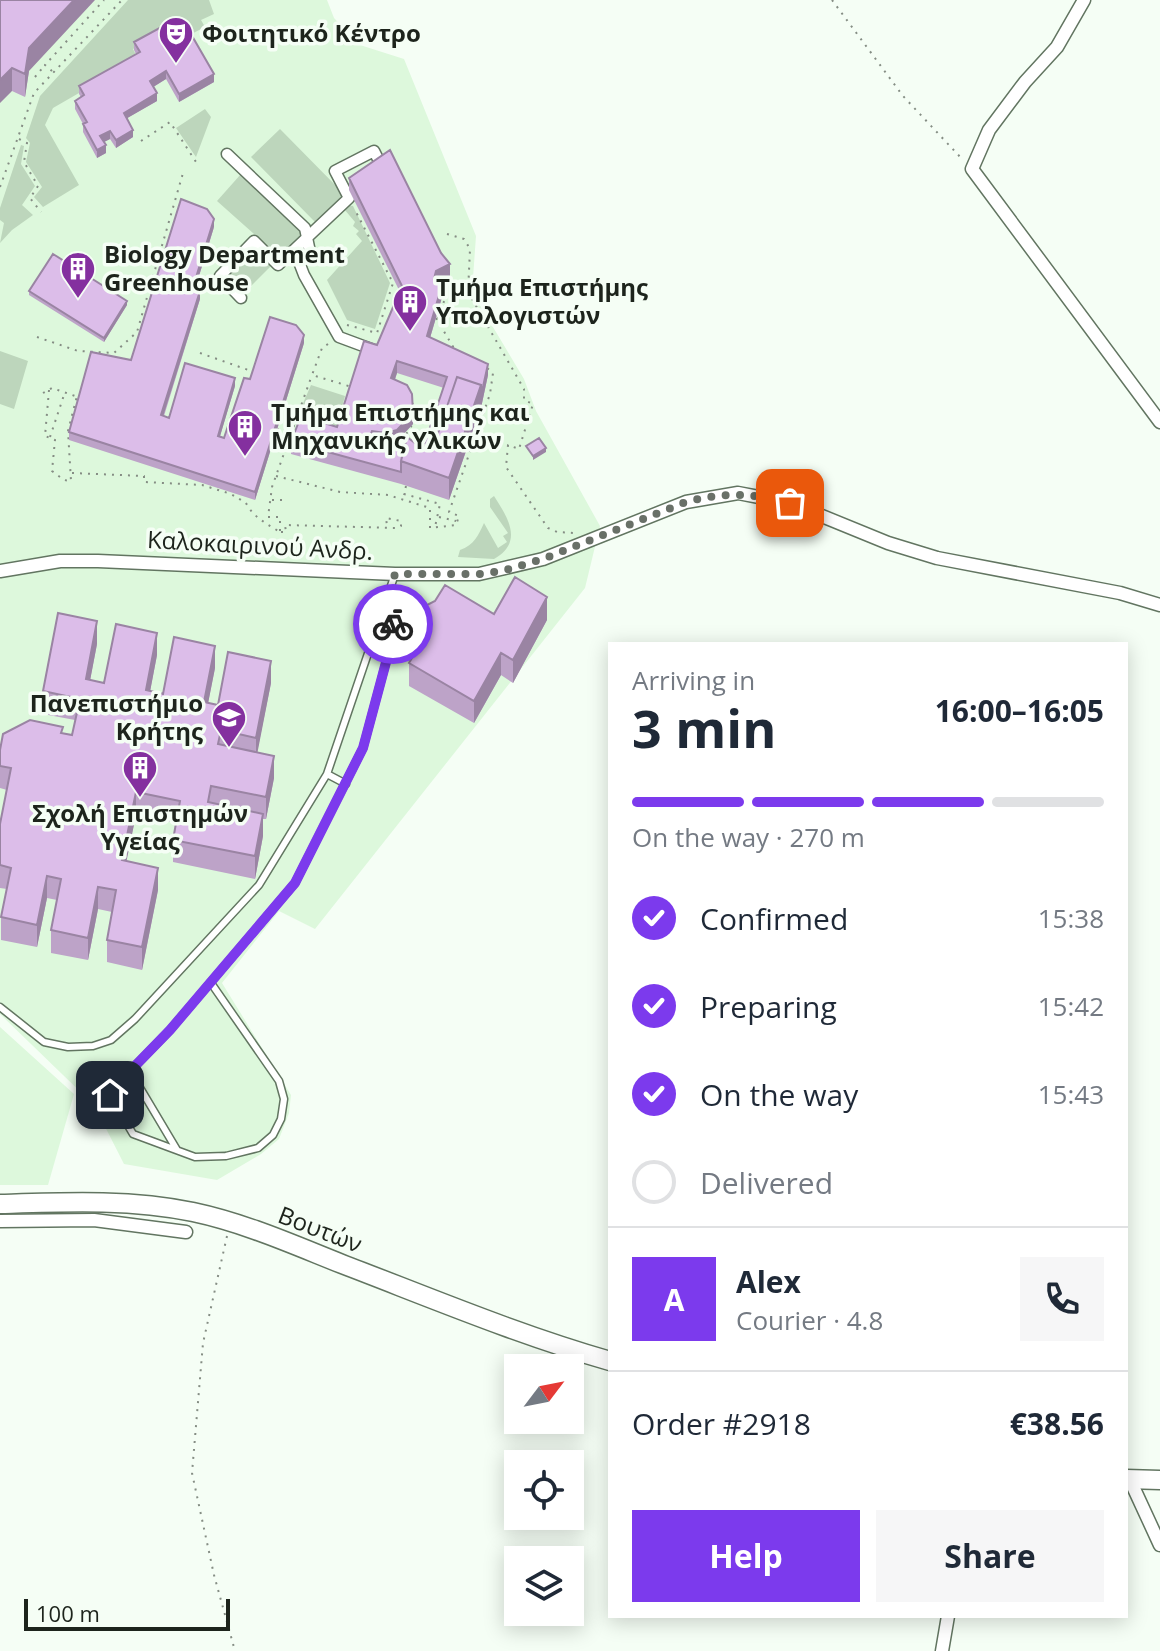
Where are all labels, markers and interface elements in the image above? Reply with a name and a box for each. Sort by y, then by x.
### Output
theatre icon: Φοιτητικό Κέντρο [157,15,195,65]
place label: Φοιτητικό Κέντρο [202,16,421,49]
place label: Biology Department Greenhouse [104,237,345,298]
building icon: Biology Department Greenhouse [59,250,97,300]
place label: Τμήμα Επιστήμης Υπολογιστών [436,270,648,331]
building icon: Τμήμα Επιστήμης Υπολογιστών [391,283,429,333]
place label: Τμήμα Επιστήμης και Μηχανικής Υλικών [271,395,530,456]
building icon: Τμήμα Επιστήμης και Μηχανικής Υλικών [226,408,264,458]
pin [756,469,824,537]
icon: bag [768,481,812,525]
street label: Καλοκαιρινού Ανδρ. [146,522,374,567]
courier [353,584,433,664]
icon: bike [371,602,415,646]
text: Arriving in [632,662,755,698]
place label: Πανεπιστήμιο Κρήτης [30,686,203,747]
text: 16:00–16:05 [935,690,1104,731]
text: 3 min [632,692,776,763]
school or university icon: Πανεπιστήμιο Κρήτης [210,699,248,749]
building icon: Σχολή Επιστημών Υγείας [121,749,159,799]
place label: Σχολή Επιστημών Υγείας [32,796,248,857]
text: On the way · 270 m [632,819,865,855]
icon: check [632,896,676,940]
text: Confirmed [700,898,848,939]
text: 15:38 [1038,900,1104,936]
icon: check [632,984,676,1028]
text: Preparing [700,986,837,1027]
text: 15:42 [1038,988,1104,1024]
pin [76,1061,144,1129]
icon: check [632,1072,676,1116]
icon: home [88,1073,132,1117]
text: On the way [700,1074,858,1115]
text: 15:43 [1038,1076,1104,1112]
text: Delivered [700,1162,833,1203]
street label: Βουτών [274,1198,367,1260]
button: phone [1020,1257,1104,1341]
text: Alex [736,1261,801,1302]
text: A [664,1279,684,1320]
text: Courier · 4.8 [736,1302,883,1338]
north arrow [504,1354,584,1434]
map controls [504,1354,584,1626]
text: Order #2918 [632,1403,811,1444]
text: €38.56 [1010,1403,1104,1444]
button: locate [504,1450,584,1530]
button: Help [632,1510,860,1602]
button: Share [876,1510,1104,1602]
button: layers [504,1546,584,1626]
scale bar [24,1595,230,1631]
text: 100 m [36,1598,100,1628]

